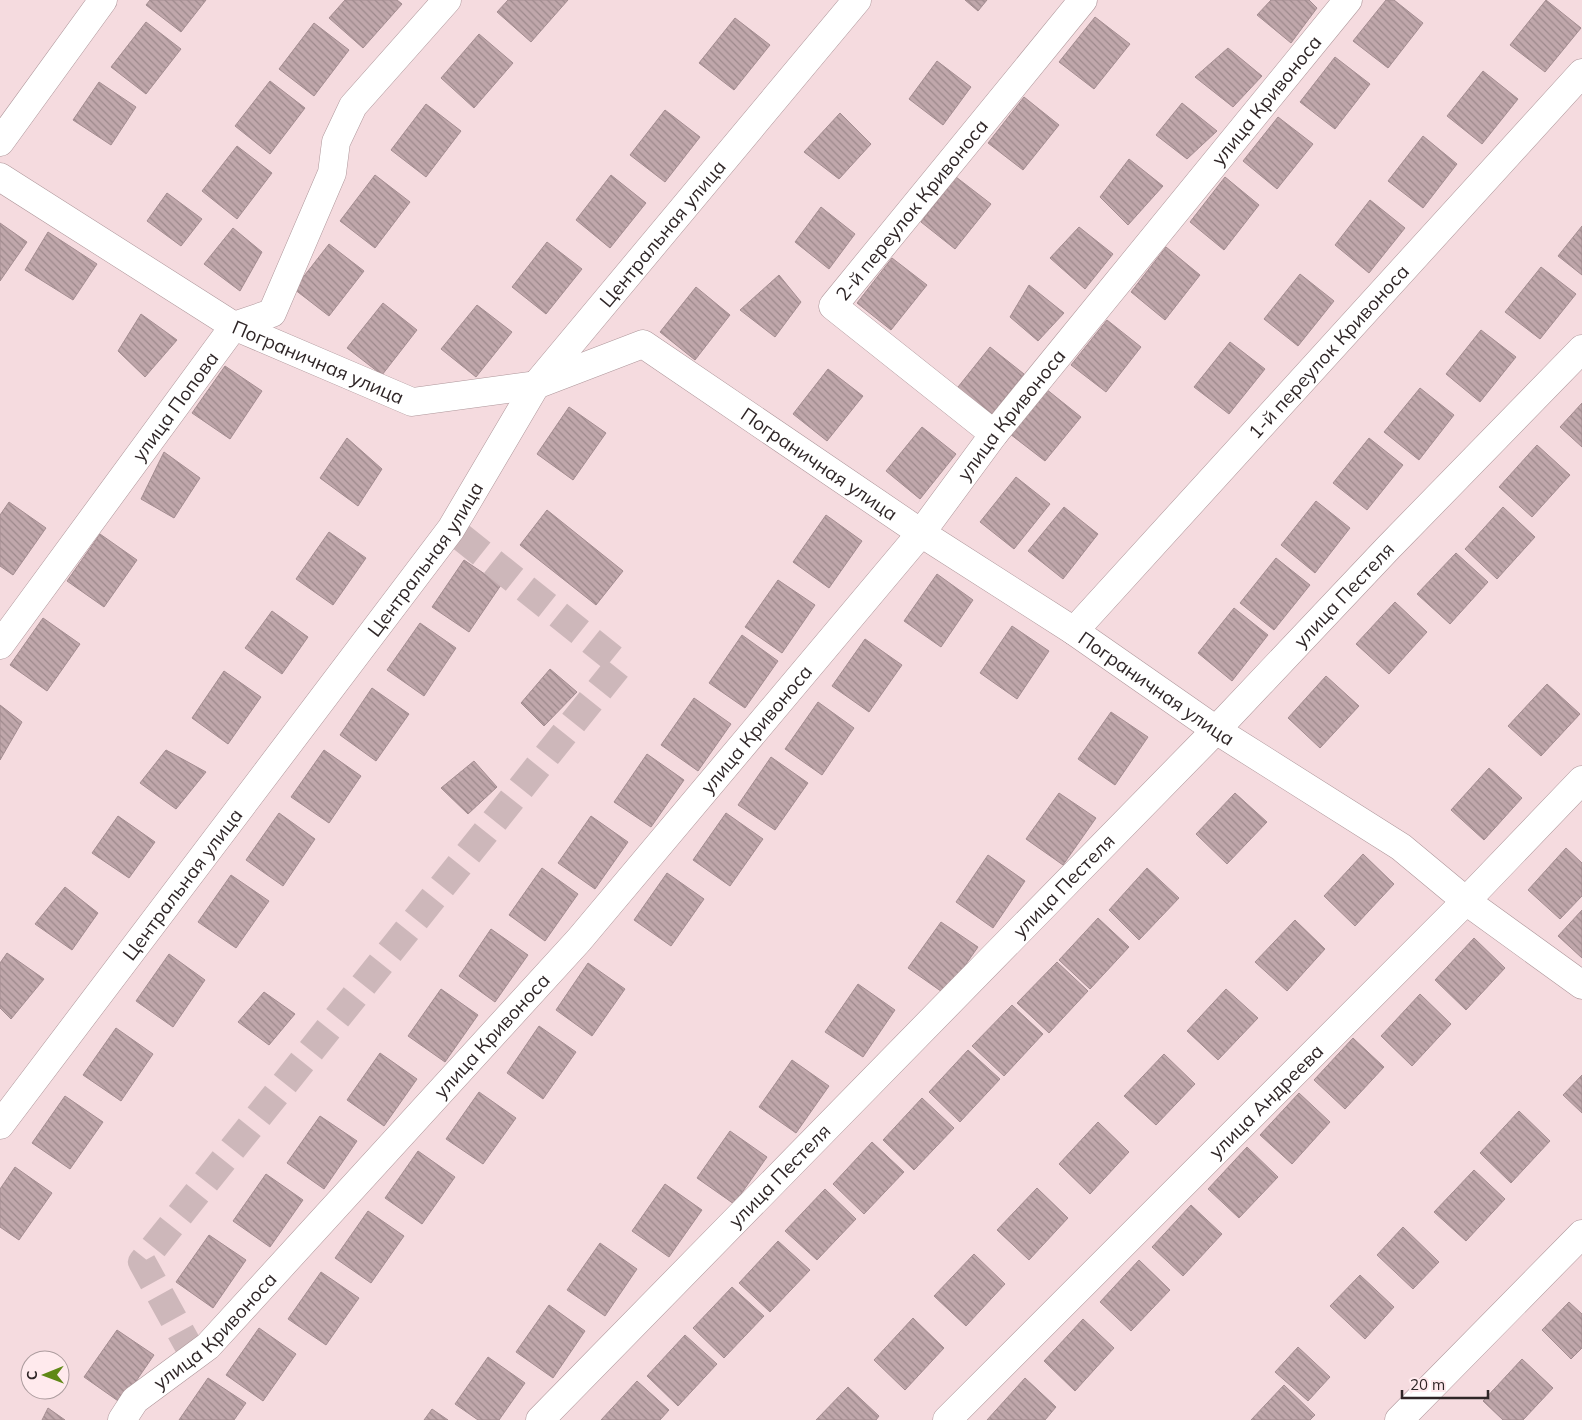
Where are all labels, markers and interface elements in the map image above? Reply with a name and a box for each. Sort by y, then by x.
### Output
street label: улица Кривоноса [1206,30,1326,170]
street label: 2-й переулок Кривоноса [830,114,993,305]
street label: Центральная улица [594,155,731,312]
street label: 1-й переулок Кривоноса [1243,259,1414,444]
street label: Пограничная улица [229,315,408,409]
street label: улица Кривоноса [952,344,1070,485]
street label: улица Попова [127,347,223,466]
street label: Пограничная улица [736,402,902,526]
street label: Центральная улица [362,477,488,641]
street label: улица Пестеля [1288,537,1399,652]
street label: Пограничная улица [1074,626,1239,751]
street label: улица Кривоноса [695,660,817,799]
street label: Центральная улица [117,803,247,965]
street label: улица Пестеля [1007,829,1120,943]
street label: улица Кривоноса [428,968,555,1103]
street label: улица Андреева [1204,1039,1328,1163]
street label: улица Пестеля [723,1119,835,1233]
street label: улица Кривоноса [148,1267,282,1394]
north arrow [20,1350,70,1400]
scale bar [1402,1368,1488,1400]
text: С [23,1370,41,1380]
text: 20 m [1410,1375,1445,1394]

